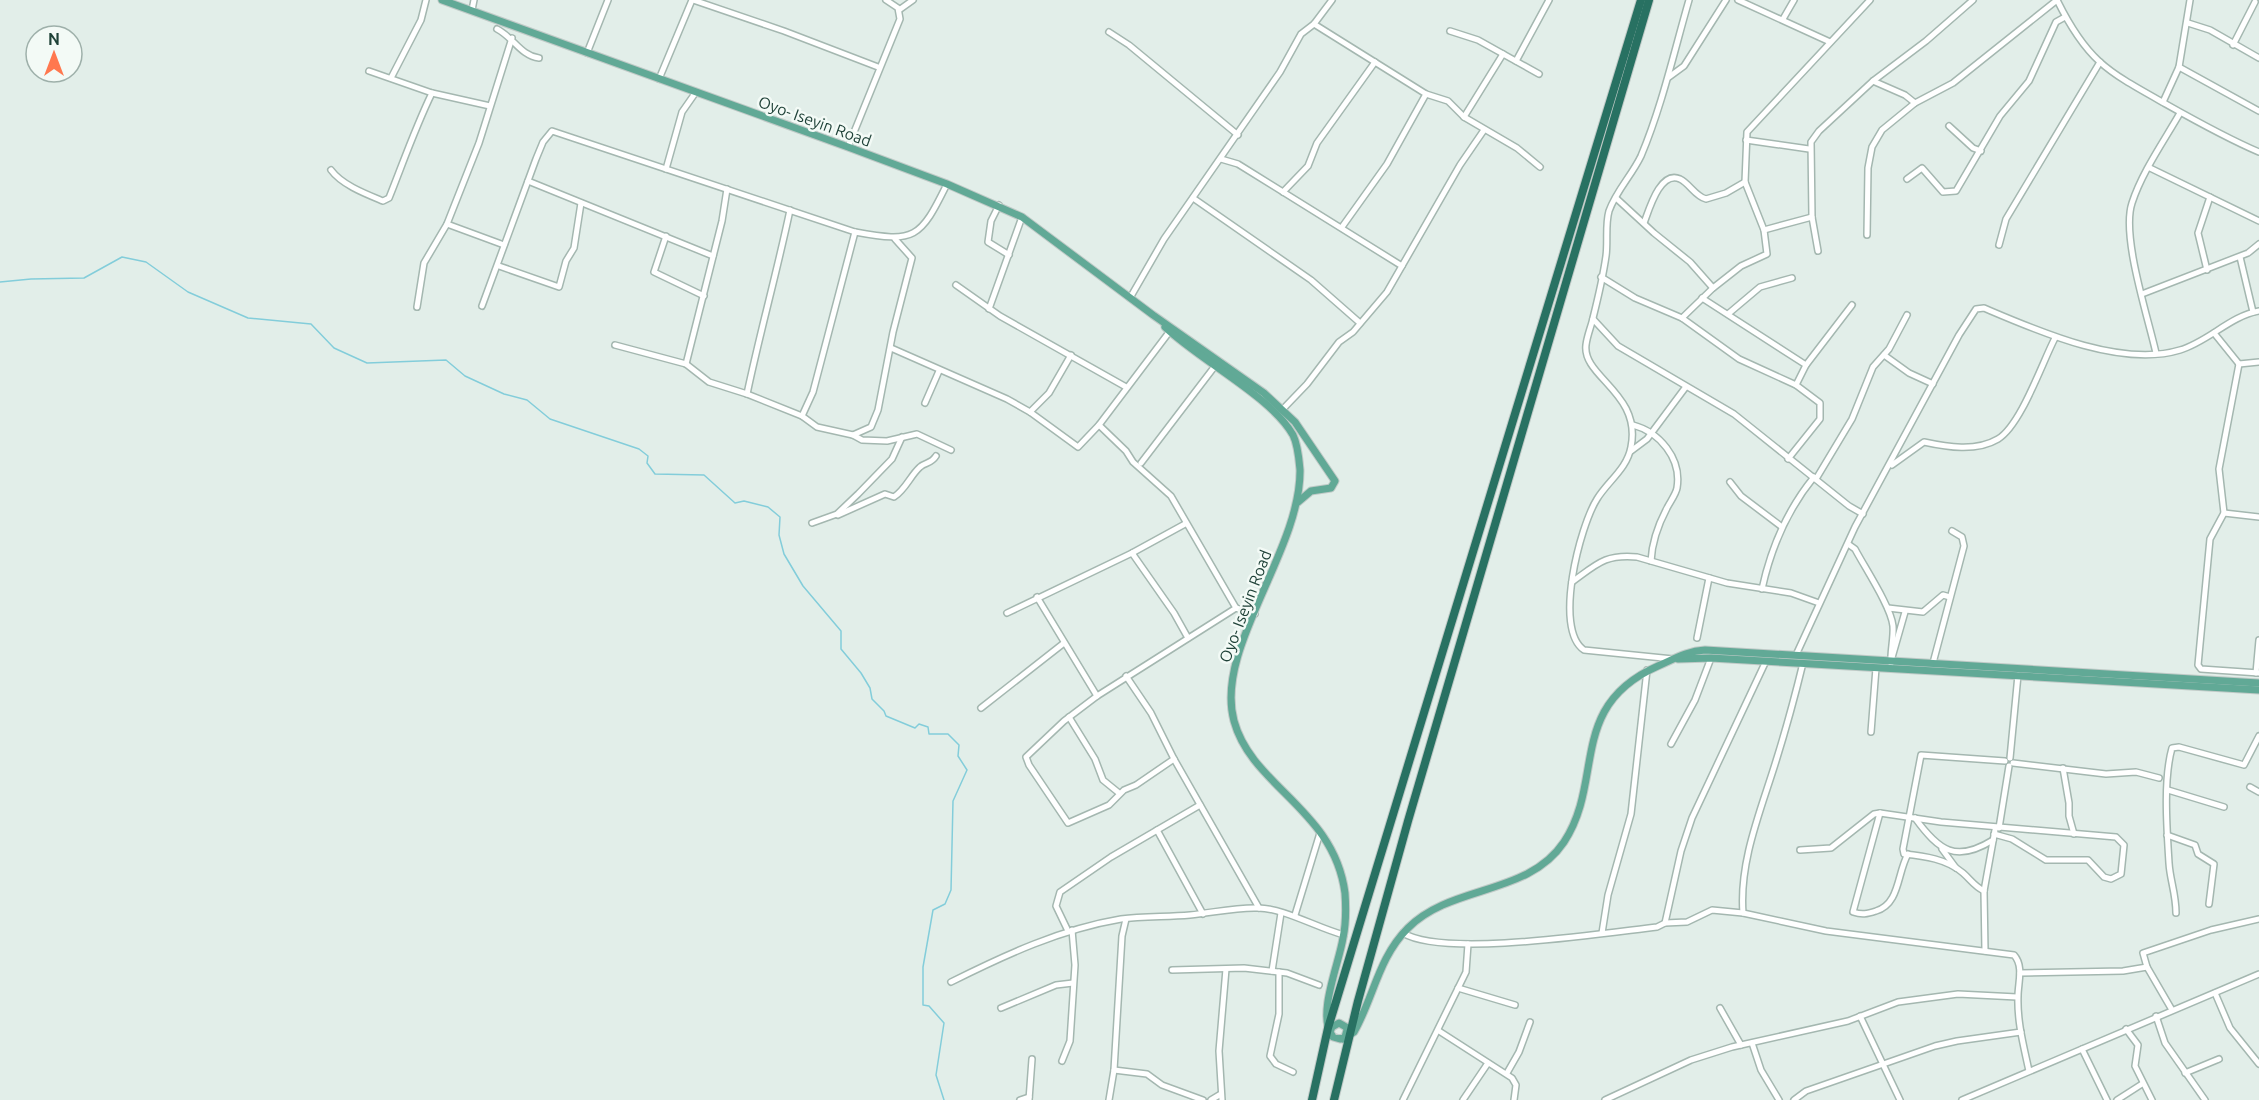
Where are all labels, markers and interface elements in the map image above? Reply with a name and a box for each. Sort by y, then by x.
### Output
north arrow [24,24,84,84]
text: N [48,30,60,48]
street label: Oyo- Iseyin Road [756,92,874,150]
street label: Oyo- Iseyin Road [1215,547,1275,665]

